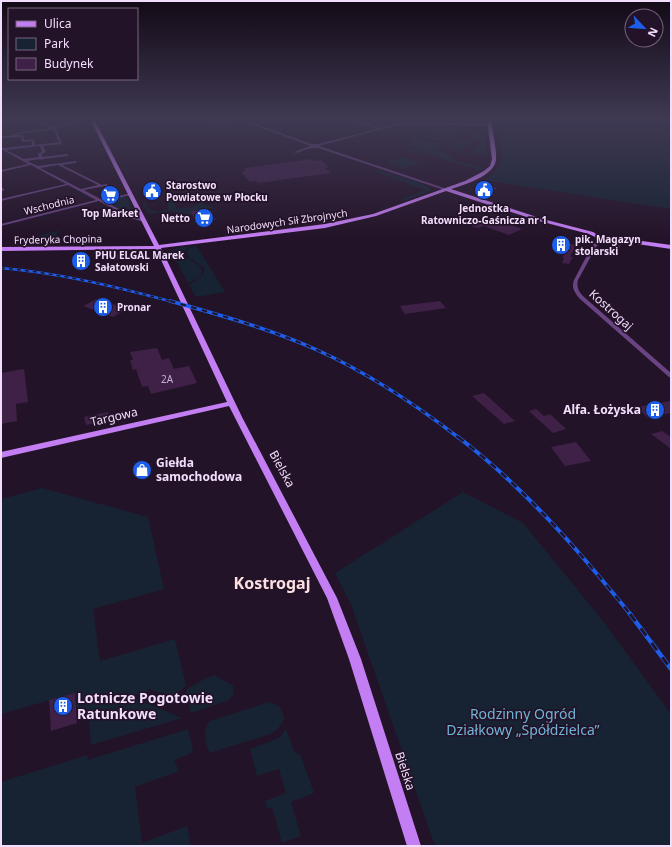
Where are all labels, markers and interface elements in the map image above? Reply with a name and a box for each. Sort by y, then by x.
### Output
legend [8,8,138,80]
north arrow [624,8,664,48]
text: Ulica [44,15,71,32]
text: N [645,25,662,40]
text: Park [44,35,70,52]
text: Budynek [44,55,94,72]
place label: Starostwo Powiatowe w Płocku [166,178,268,204]
public building icon: Jednostka Ratowniczo-Gaśnicza nr 1 [473,179,495,201]
public building icon: Starostwo Powiatowe w Płocku [141,180,163,202]
supermarket icon: Top Market [99,184,121,206]
street label: Wschodnia [22,192,76,218]
place label: Jednostka Ratowniczo-Gaśnicza nr 1 [421,201,547,227]
place label: Top Market [82,206,139,220]
street label: Narodowych Sił Zbrojnych [226,206,348,236]
supermarket icon: Netto [193,207,215,229]
place label: Netto [161,211,190,225]
street label: Fryderyka Chopina [14,231,102,247]
place label: pik. Magazyn stolarski [575,232,641,258]
building icon: pik. Magazyn stolarski [550,234,572,256]
place label: PHU ELGAL Marek Sałatowski [95,248,185,274]
building icon: PHU ELGAL Marek Sałatowski [70,250,92,272]
street label: Kostrogaj [586,285,637,334]
building icon: Pronar [92,296,114,318]
place label: Pronar [117,300,151,314]
house number: 2A [161,372,174,386]
building icon: Alfa. Łożyska [644,399,666,421]
place label: Alfa. Łożyska [563,401,641,418]
street label: Targowa [89,403,139,430]
street label: Bielska [265,447,299,490]
place label: Giełda samochodowa [156,454,242,485]
shop icon: Giełda samochodowa [131,459,153,481]
district label: Kostrogaj [234,572,310,594]
place label: Lotnicze Pogotowie Ratunkowe [77,688,213,723]
building icon: Lotnicze Pogotowie Ratunkowe [52,695,74,717]
park label: Rodzinny Ogród Działkowy „Spółdzielca” [446,704,600,739]
street label: Bielska [391,749,420,792]

